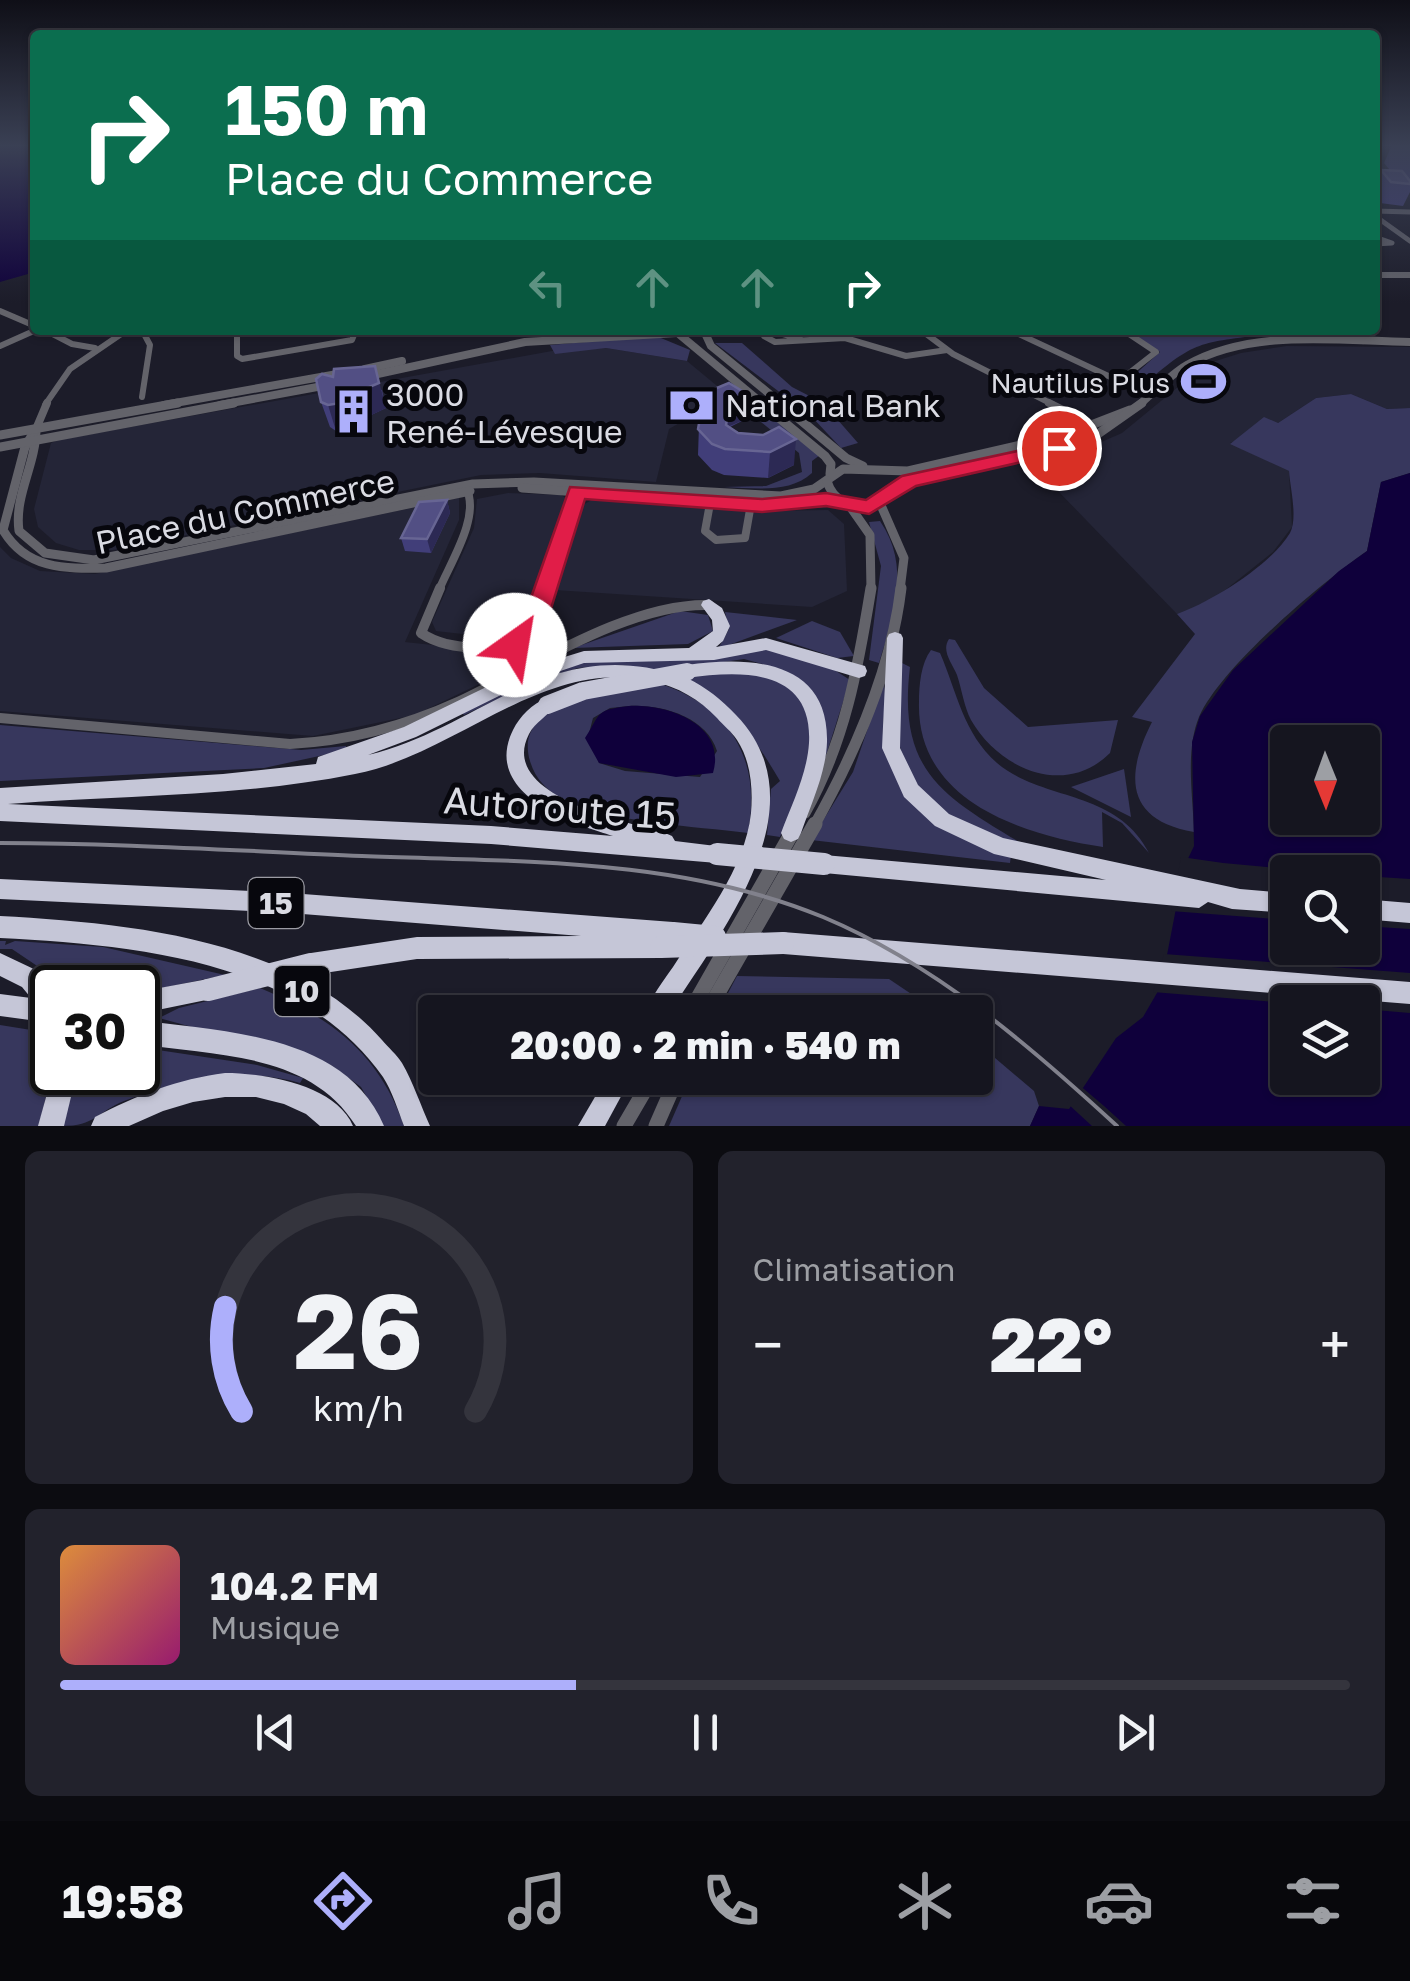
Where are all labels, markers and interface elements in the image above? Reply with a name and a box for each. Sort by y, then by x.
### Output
text: 150 m [225,66,428,150]
icon: right [60,70,190,200]
text: Place du Commerce [225,151,653,205]
icon: left [520,260,575,315]
icon: ahead [625,260,680,315]
icon: ahead [730,260,785,315]
icon: right [835,260,890,315]
sports icon: Nautilus Plus [1179,358,1227,406]
place label: Nautilus Plus [990,366,1170,399]
place label: 3000 René-Lévesque [386,375,623,450]
bank icon: National Bank [668,381,716,429]
place label: National Bank [725,386,941,424]
building icon: 3000 René-Lévesque [329,388,377,436]
pin [1017,406,1102,491]
icon: arrive [1032,421,1087,476]
street label: Place du Commerce [92,461,398,561]
position arrow [463,593,567,697]
north arrow [1270,725,1380,835]
map controls [1270,725,1380,1095]
street label: Autoroute 15 [442,776,678,838]
button: search [1270,855,1380,965]
road number: 15 [248,878,304,928]
speed limit sign: 30 [30,965,160,1095]
road number: 10 [274,966,330,1016]
button: layers [1270,985,1380,1095]
text: 20:00 · 2 min · 540 m [510,1022,901,1067]
text: Climatisation [753,1250,956,1288]
text: 26 [294,1267,423,1392]
text: 22° [990,1298,1112,1389]
text: − [753,1311,783,1377]
text: + [1320,1311,1350,1377]
text: km/h [313,1386,404,1429]
text: 104.2 FM [210,1563,379,1608]
text: Musique [210,1608,340,1646]
icon: previous [248,1705,303,1760]
icon: pause [678,1705,733,1760]
icon: next [1108,1705,1163,1760]
icon: directions [308,1866,378,1936]
icon: music [502,1866,572,1936]
icon: phone [696,1866,766,1936]
icon: climate [890,1866,960,1936]
icon: car [1084,1866,1154,1936]
icon: filters [1278,1866,1348,1936]
text: 19:58 [62,1874,184,1928]

